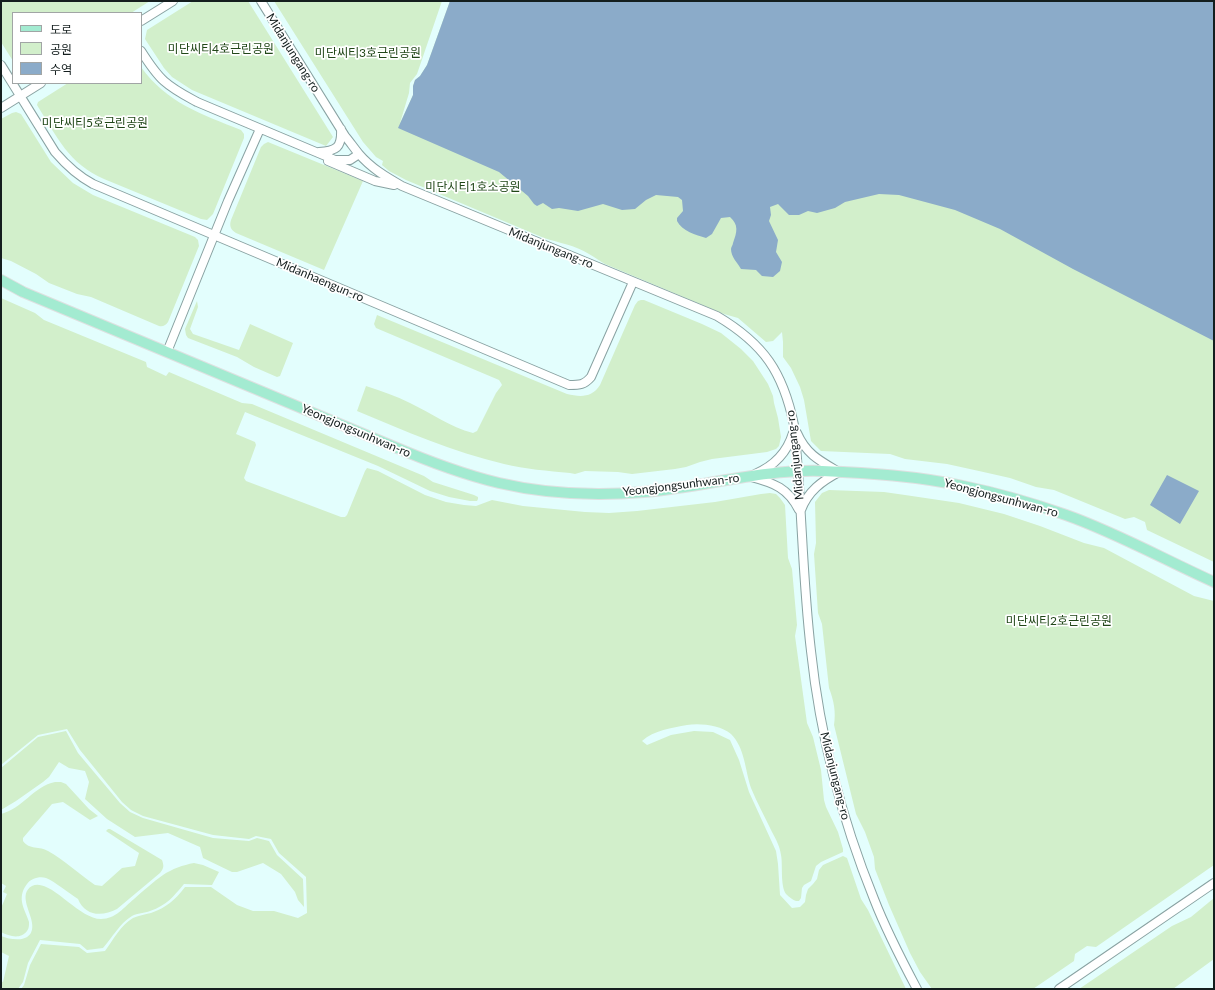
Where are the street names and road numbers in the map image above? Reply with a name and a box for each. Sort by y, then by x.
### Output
street label: Midanjungang-ro [263,11,323,95]
street label: Midanjungang-ro [507,224,595,272]
street label: Midanhaengun-ro [274,255,366,305]
street label: Yeongjongsunhwan-ro [299,401,413,461]
street label: Midanjungang-ro [783,409,807,501]
street label: Yeongjongsunhwan-ro [622,471,740,499]
street label: Yeongjongsunhwan-ro [942,476,1060,520]
street label: Midanjungang-ro [817,731,853,821]

